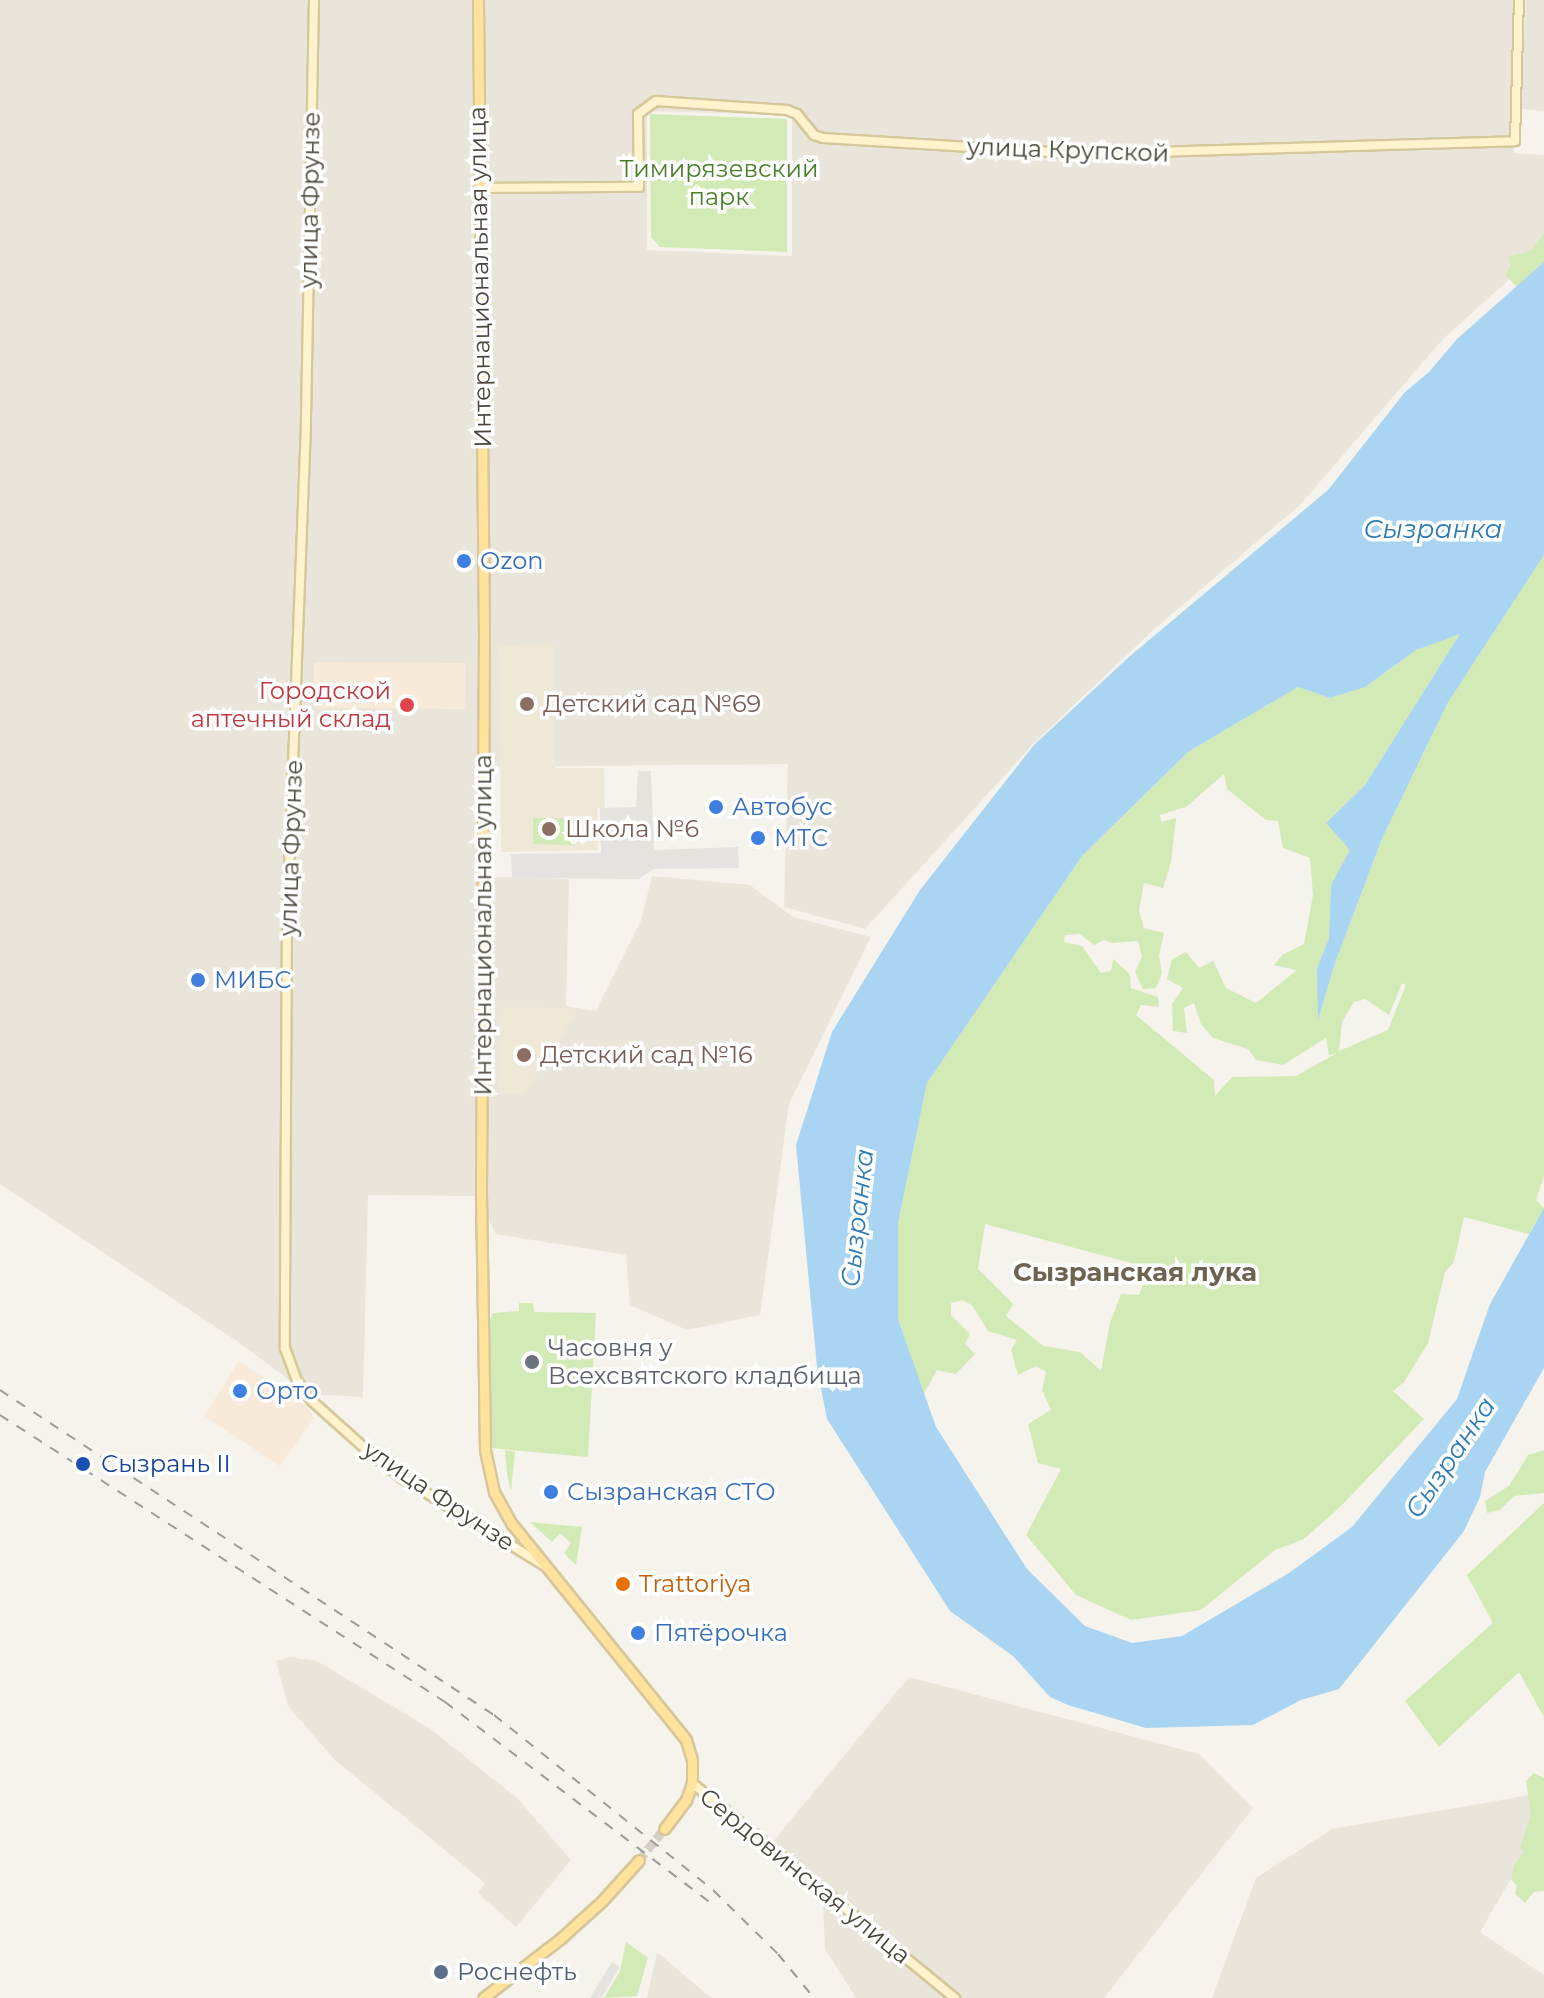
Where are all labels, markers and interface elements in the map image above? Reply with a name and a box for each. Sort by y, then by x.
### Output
street label: Интернациональная улица [463,106,497,448]
street label: улица Фрунзе [294,111,326,289]
street label: улица Крупской [966,132,1170,168]
park label: Тимирязевский парк [619,155,819,211]
water label: Сызранка [1363,514,1503,546]
place label: Ozon [480,547,543,575]
marker: Ozon [455,552,473,570]
place label: Городской аптечный склад [191,677,391,733]
place label: Детский сад №69 [543,690,761,718]
marker: Детский сад №69 [518,695,536,713]
marker: Городской аптечный склад [398,696,416,714]
street label: Интернациональная улица [469,754,497,1096]
street label: улица Фрунзе [274,759,308,937]
place label: Автобус [732,793,832,821]
marker: Автобус [707,798,725,816]
place label: Школа №6 [565,815,699,843]
marker: Школа №6 [540,820,558,838]
place label: МТС [774,824,828,852]
marker: МТС [749,829,767,847]
place label: МИБС [214,966,291,994]
marker: МИБС [189,971,207,989]
place label: Детский сад №16 [540,1041,753,1069]
marker: Детский сад №16 [515,1046,533,1064]
water label: Сызранка [835,1147,881,1289]
district label: Сызранская лука [1013,1257,1257,1289]
place label: Часовня у Всехсвятского кладбища [548,1334,861,1390]
marker: Часовня у Всехсвятского кладбища [523,1353,541,1371]
place label: Орто [256,1377,318,1405]
marker: Орто [231,1382,249,1400]
water label: Сызранка [1399,1392,1503,1524]
street label: улица Фрунзе [358,1435,520,1557]
place label: Сызрань II [101,1450,231,1478]
marker: Сызрань II [72,1453,94,1475]
place label: Сызранская СТО [567,1478,776,1506]
marker: Сызранская СТО [542,1483,560,1501]
place label: Trattoriya [639,1570,751,1598]
marker: Trattoriya [614,1575,632,1593]
place label: Пятёрочка [654,1619,788,1647]
marker: Пятёрочка [629,1624,647,1642]
street label: Сердовинская улица [694,1782,916,1970]
place label: Роснефть [457,1958,577,1986]
marker: Роснефть [432,1963,450,1981]

